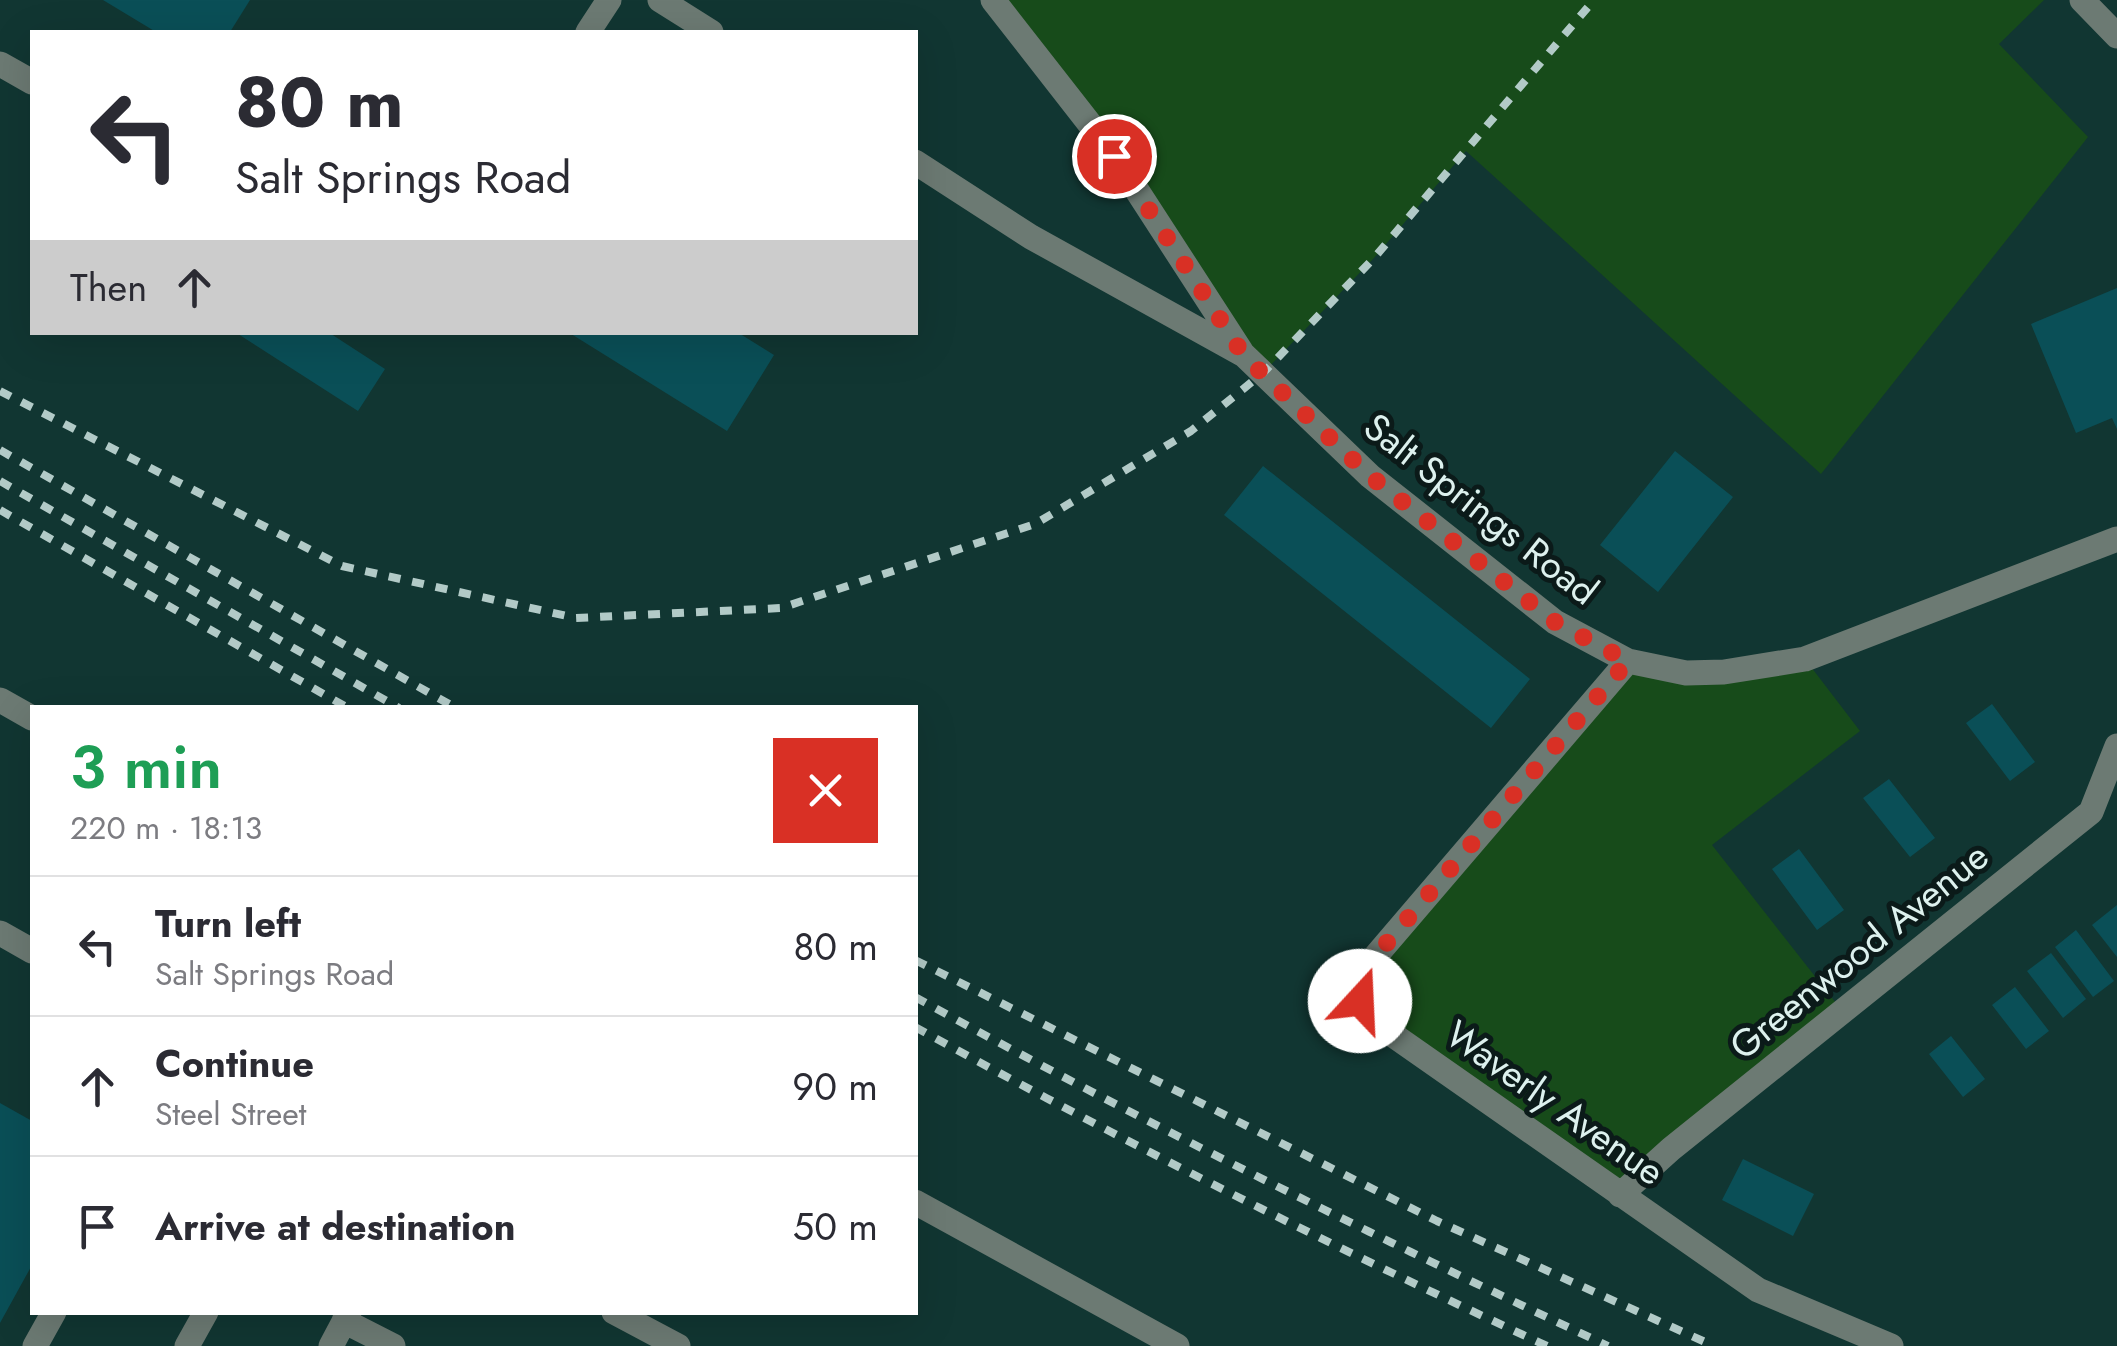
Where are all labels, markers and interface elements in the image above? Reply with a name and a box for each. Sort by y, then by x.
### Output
text: 80 m [235,52,404,153]
icon: left [70,70,200,200]
pin [1072,114,1157,199]
icon: arrive [1087,129,1142,184]
text: Salt Springs Road [235,145,571,210]
text: Then [70,260,147,315]
icon: ahead [167,260,222,315]
street label: Salt Springs Road [1352,399,1610,618]
text: 3 min [70,724,222,811]
button: close [773,738,878,843]
text: 220 m · 18:13 [70,805,262,851]
street label: Greenwood Avenue [1717,829,2000,1072]
text: Turn left [155,896,301,951]
icon: left [70,919,125,974]
text: 80 m [793,919,878,974]
position arrow [1308,949,1412,1053]
text: Salt Springs Road [155,951,394,997]
street label: Waverly Avenue [1435,1007,1676,1199]
text: Continue [155,1036,314,1091]
icon: ahead [70,1059,125,1114]
text: 90 m [792,1059,878,1114]
text: Steel Street [155,1091,307,1137]
icon: arrive [70,1199,125,1254]
text: Arrive at destination [155,1199,516,1254]
text: 50 m [793,1199,878,1254]

